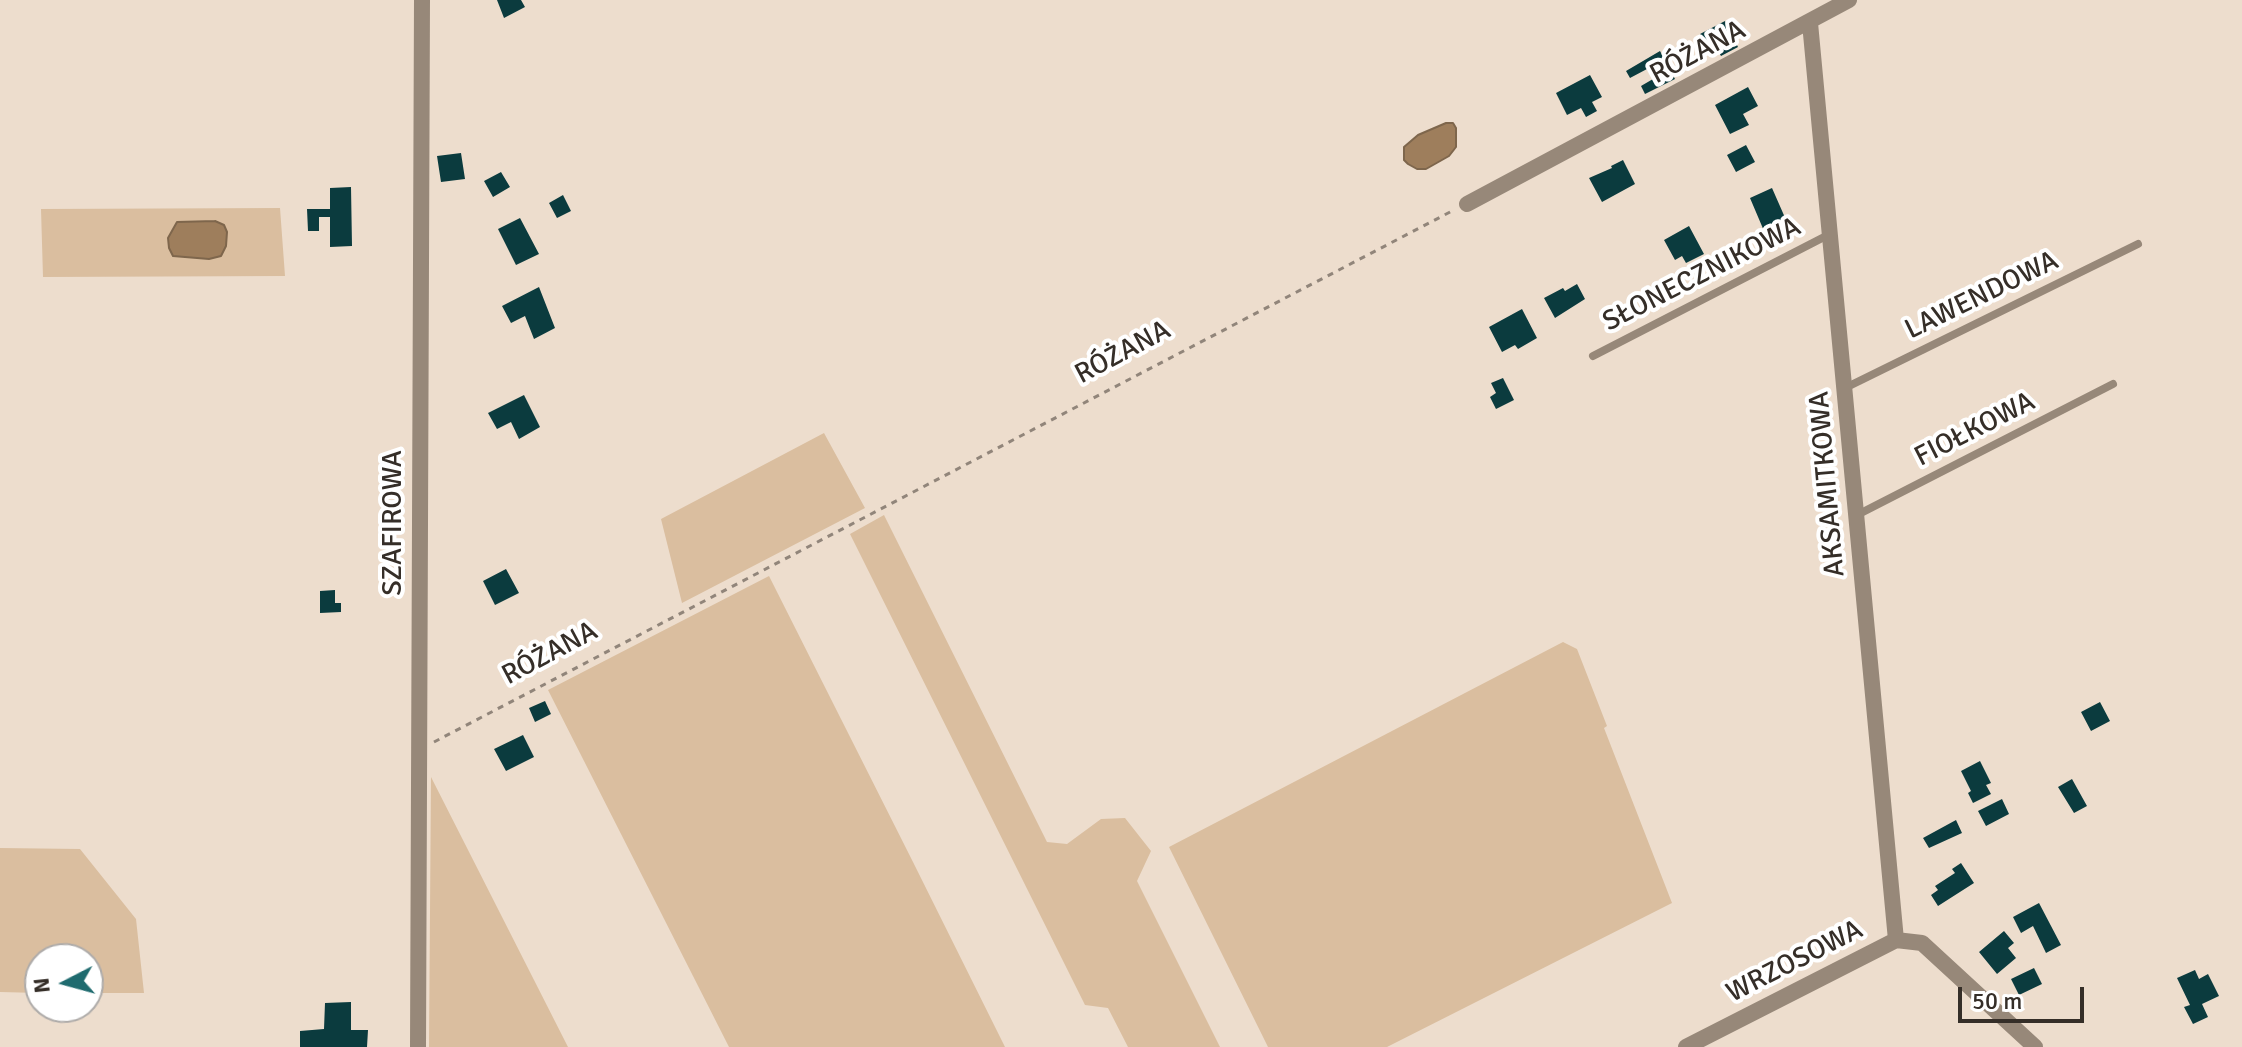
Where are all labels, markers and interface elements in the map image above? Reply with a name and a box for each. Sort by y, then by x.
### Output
street label: RÓŻANA [1645,14,1751,92]
street label: SŁONECZNIKOWA [1597,211,1807,339]
street label: LAWENDOWA [1900,245,2064,347]
street label: RÓŻANA [1070,314,1176,392]
street label: FIOŁKOWA [1909,385,2041,475]
street label: AKSAMITKOWA [1803,390,1853,578]
street label: SZAFIROWA [377,450,411,596]
street label: RÓŻANA [497,615,603,693]
street label: WRZOSOWA [1721,913,1869,1011]
north arrow [24,943,104,1023]
scale bar [1962,971,2088,1021]
text: N [27,976,56,994]
text: 50 m [1972,986,2022,1016]

